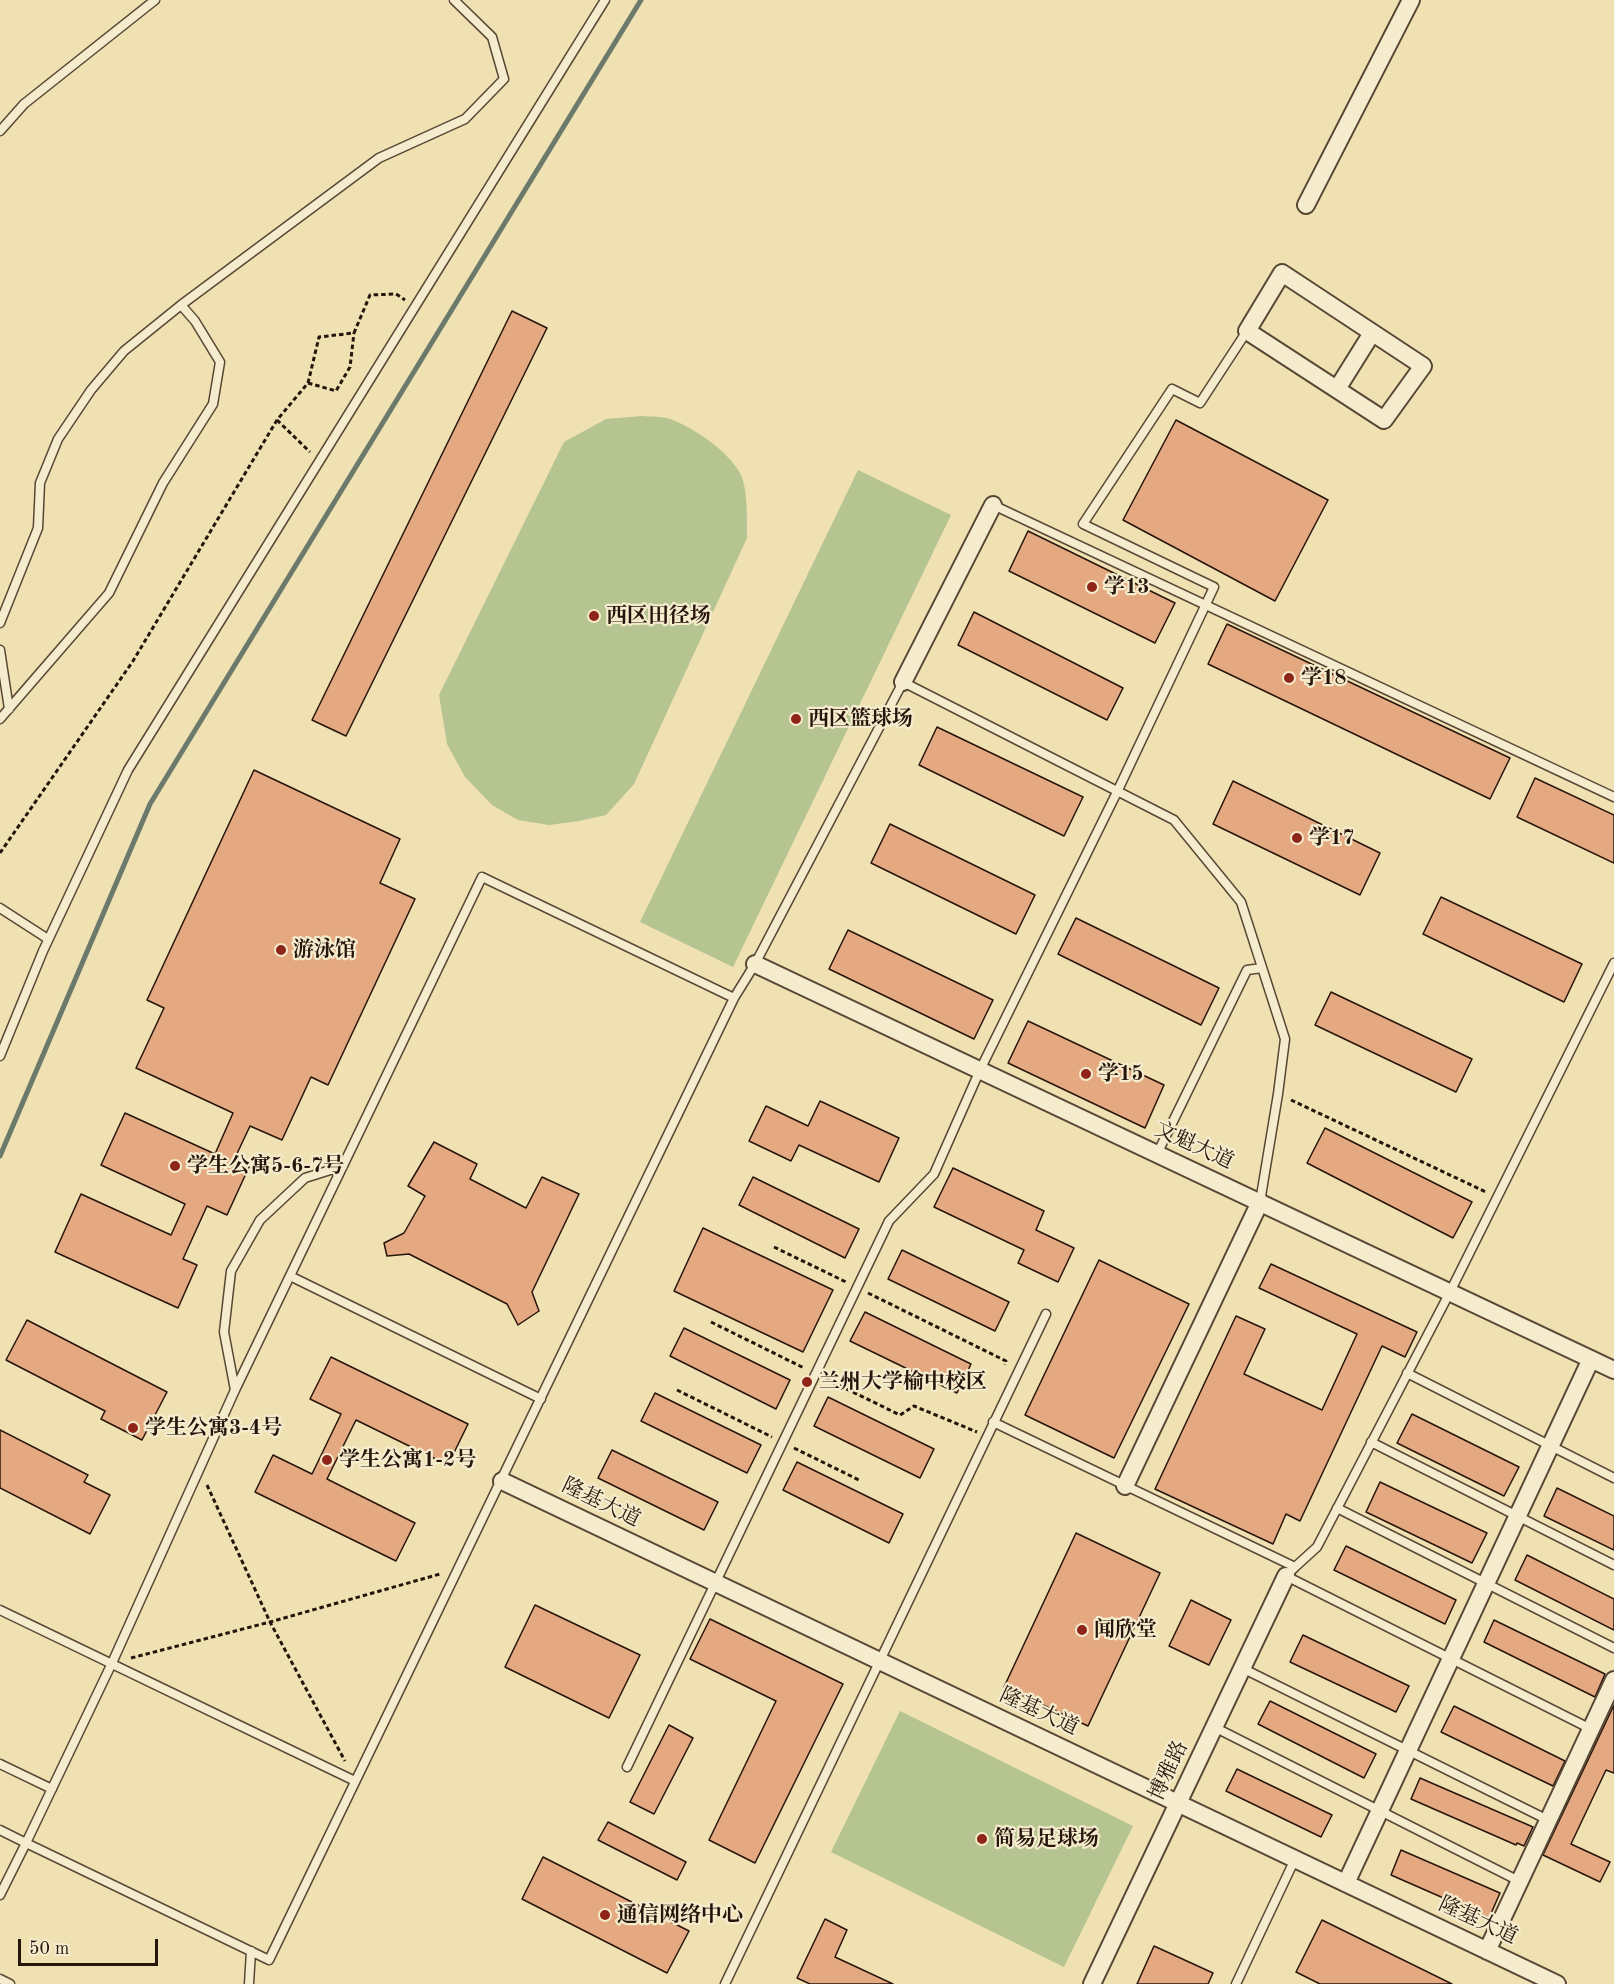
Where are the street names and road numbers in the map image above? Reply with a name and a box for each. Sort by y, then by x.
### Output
street label: 文魁大道 [1151,1117,1237,1175]
street label: 隆基大道 [558,1473,644,1533]
street label: 隆基大道 [996,1683,1082,1741]
street label: 博雅路 [1144,1737,1194,1805]
street label: 隆基大道 [1435,1892,1521,1950]

